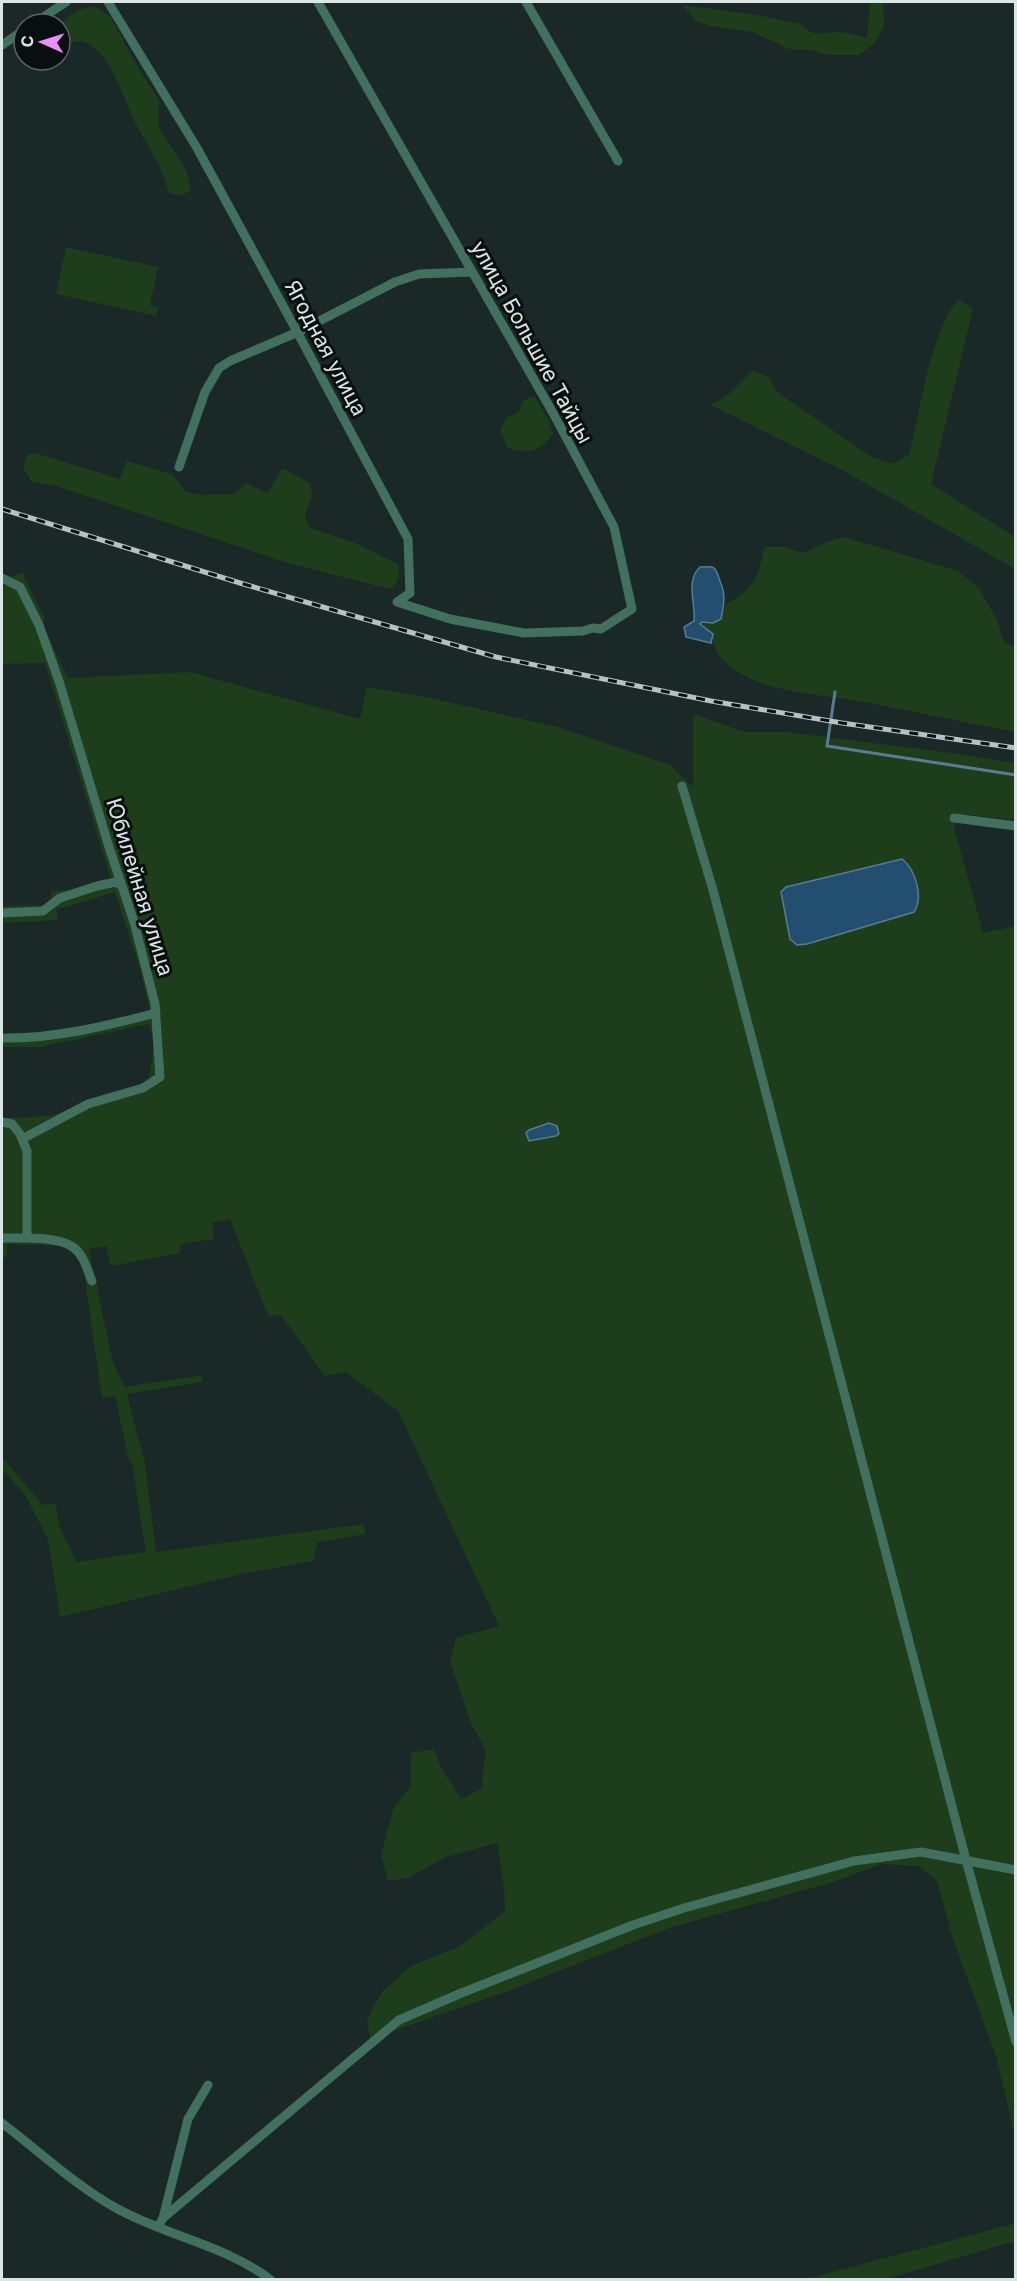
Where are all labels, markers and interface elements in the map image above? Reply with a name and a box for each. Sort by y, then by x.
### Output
north arrow [12,12,72,72]
text: С [17,35,37,48]
street label: улица Большие Тайцы [466,236,598,448]
street label: Ягодная улица [280,276,372,420]
street label: Юбилейная улица [101,795,179,979]

